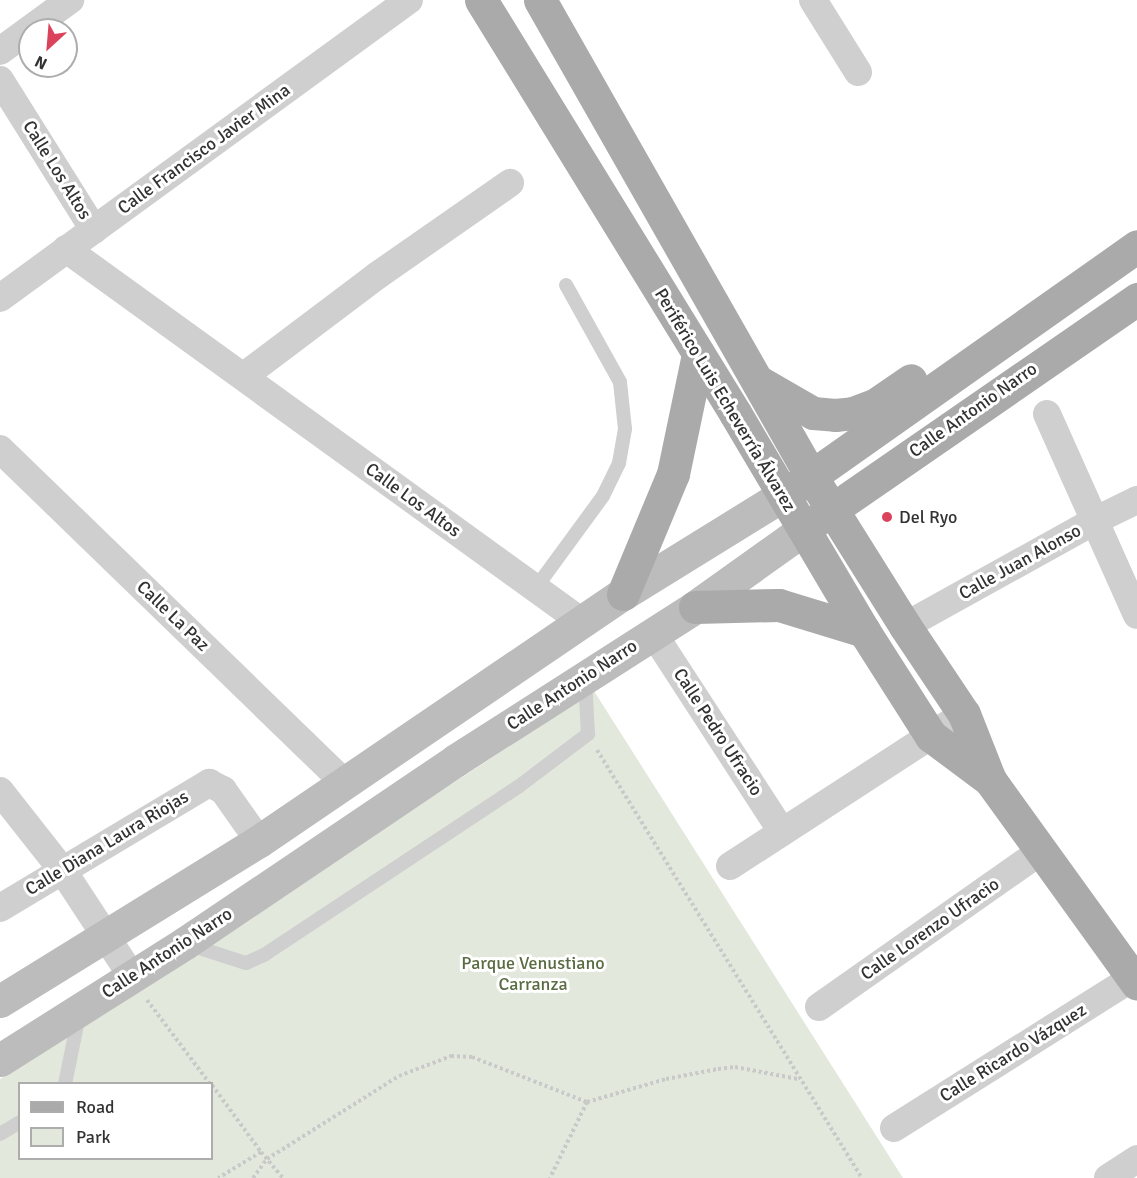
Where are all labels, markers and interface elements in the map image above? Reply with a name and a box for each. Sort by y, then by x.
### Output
north arrow [18,18,78,78]
text: N [32,51,50,74]
street label: Calle Francisco Javier Mina [114,79,294,219]
street label: Calle Los Altos [18,117,96,223]
street label: Periférico Luis Echeverría Álvarez [650,285,800,515]
street label: Calle Antonio Narro [905,358,1041,462]
street label: Calle Los Altos [361,458,465,542]
place label: Del Ryo [899,506,957,528]
marker: Del Ryo [880,510,894,524]
street label: Calle Juan Alonso [955,520,1085,604]
street label: Calle La Paz [132,576,214,656]
street label: Calle Antonio Narro [503,635,641,735]
street label: Calle Pedro Ufracio [669,664,767,800]
street label: Calle Diana Laura Riojas [22,786,192,900]
street label: Calle Lorenzo Ufracio [857,873,1003,985]
street label: Calle Antonio Narro [98,903,236,1003]
park label: Parque Venustiano Carranza [461,953,605,996]
street label: Calle Ricardo Vázquez [936,999,1090,1107]
legend [18,1082,213,1160]
text: Road [76,1096,115,1118]
text: Park [76,1126,111,1148]

